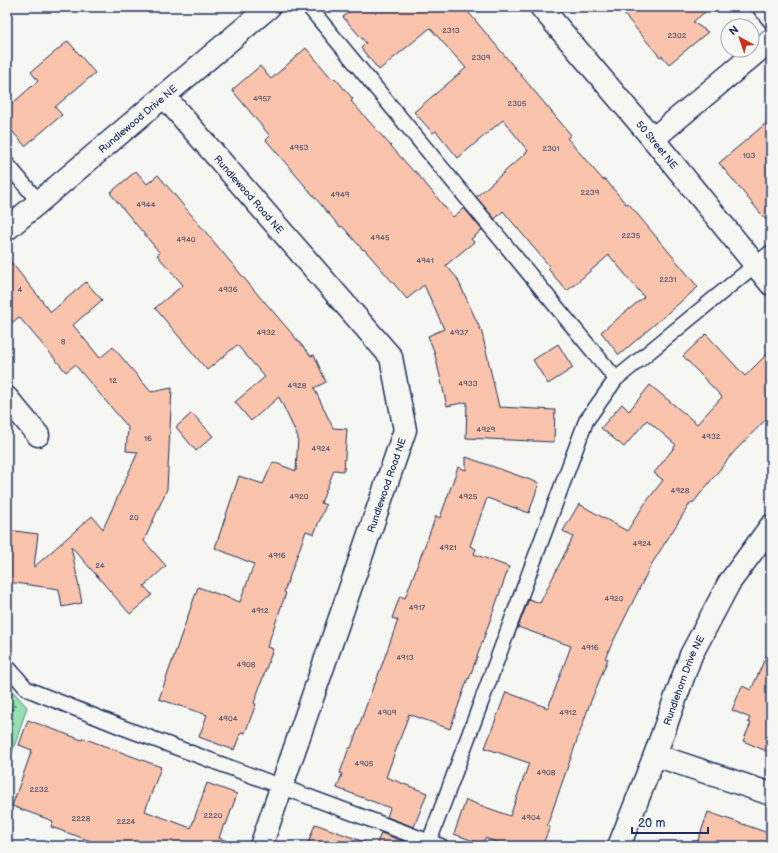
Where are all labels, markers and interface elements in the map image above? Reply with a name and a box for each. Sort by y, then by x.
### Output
north arrow [720,18,760,58]
text: N [727,23,741,38]
house number: 2313 [442,26,460,35]
house number: 2302 [668,31,687,40]
house number: 2309 [472,53,491,62]
street label: Rundlewood Drive NE [96,82,180,156]
house number: 4957 [253,94,271,103]
house number: 2305 [508,99,527,108]
street label: 50 Street NE [633,119,680,172]
house number: 4953 [289,143,309,152]
house number: 2301 [542,144,560,153]
house number: 103 [743,151,755,160]
street label: Rundlewood Road NE [211,153,286,237]
house number: 2239 [581,188,600,197]
house number: 4949 [330,190,350,199]
house number: 4944 [136,200,156,209]
house number: 2235 [622,231,641,240]
house number: 4945 [371,233,390,242]
house number: 4940 [176,235,196,244]
house number: 4941 [416,256,434,265]
house number: 2231 [659,275,677,284]
house number: 4 [18,285,23,294]
house number: 4936 [218,285,238,294]
house number: 4932 [256,328,276,337]
house number: 4937 [450,328,468,337]
house number: 8 [61,337,66,346]
house number: 12 [109,376,117,385]
house number: 4933 [458,379,478,388]
house number: 4928 [288,381,307,390]
house number: 4929 [477,425,496,434]
house number: 4932 [701,432,721,441]
house number: 16 [144,434,152,443]
street label: Rundlewood Road NE [365,436,409,534]
house number: 4924 [312,444,331,453]
house number: 4928 [671,486,690,495]
house number: 4920 [290,492,309,501]
house number: 4925 [459,492,478,501]
house number: 20 [129,513,139,522]
house number: 4924 [633,539,652,548]
house number: 4921 [439,543,457,552]
house number: 4916 [268,551,286,560]
house number: 24 [95,561,105,570]
house number: 4920 [605,594,624,603]
house number: 4917 [409,603,425,612]
house number: 4912 [251,606,269,615]
street label: Rundlehorn Drive NE [661,633,708,727]
house number: 4916 [581,643,599,652]
house number: 4913 [396,653,414,662]
house number: 4908 [237,660,256,669]
house number: 4909 [378,708,397,717]
house number: 4912 [559,708,577,717]
house number: 4904 [218,714,238,723]
house number: 4905 [355,759,374,768]
house number: 4908 [537,768,556,777]
house number: 2232 [30,785,49,794]
scale bar [632,809,708,835]
house number: 2220 [204,811,223,820]
house number: 4904 [521,813,541,822]
house number: 2228 [72,814,91,823]
text: 20 m [638,816,665,831]
house number: 2224 [117,817,136,826]

